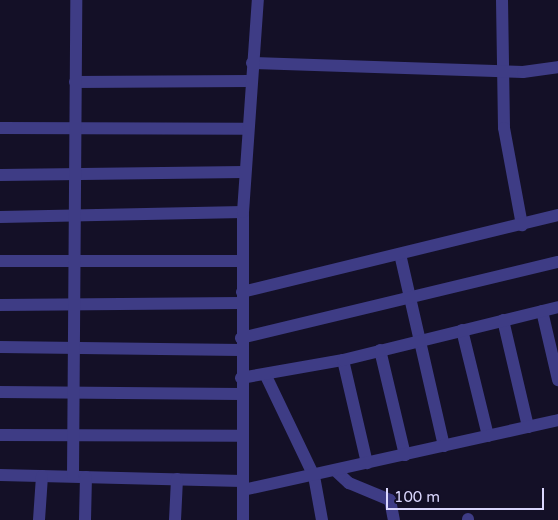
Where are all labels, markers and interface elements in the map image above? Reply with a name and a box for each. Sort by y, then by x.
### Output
scale bar [388,478,546,510]
text: 100 m [394,488,440,506]

